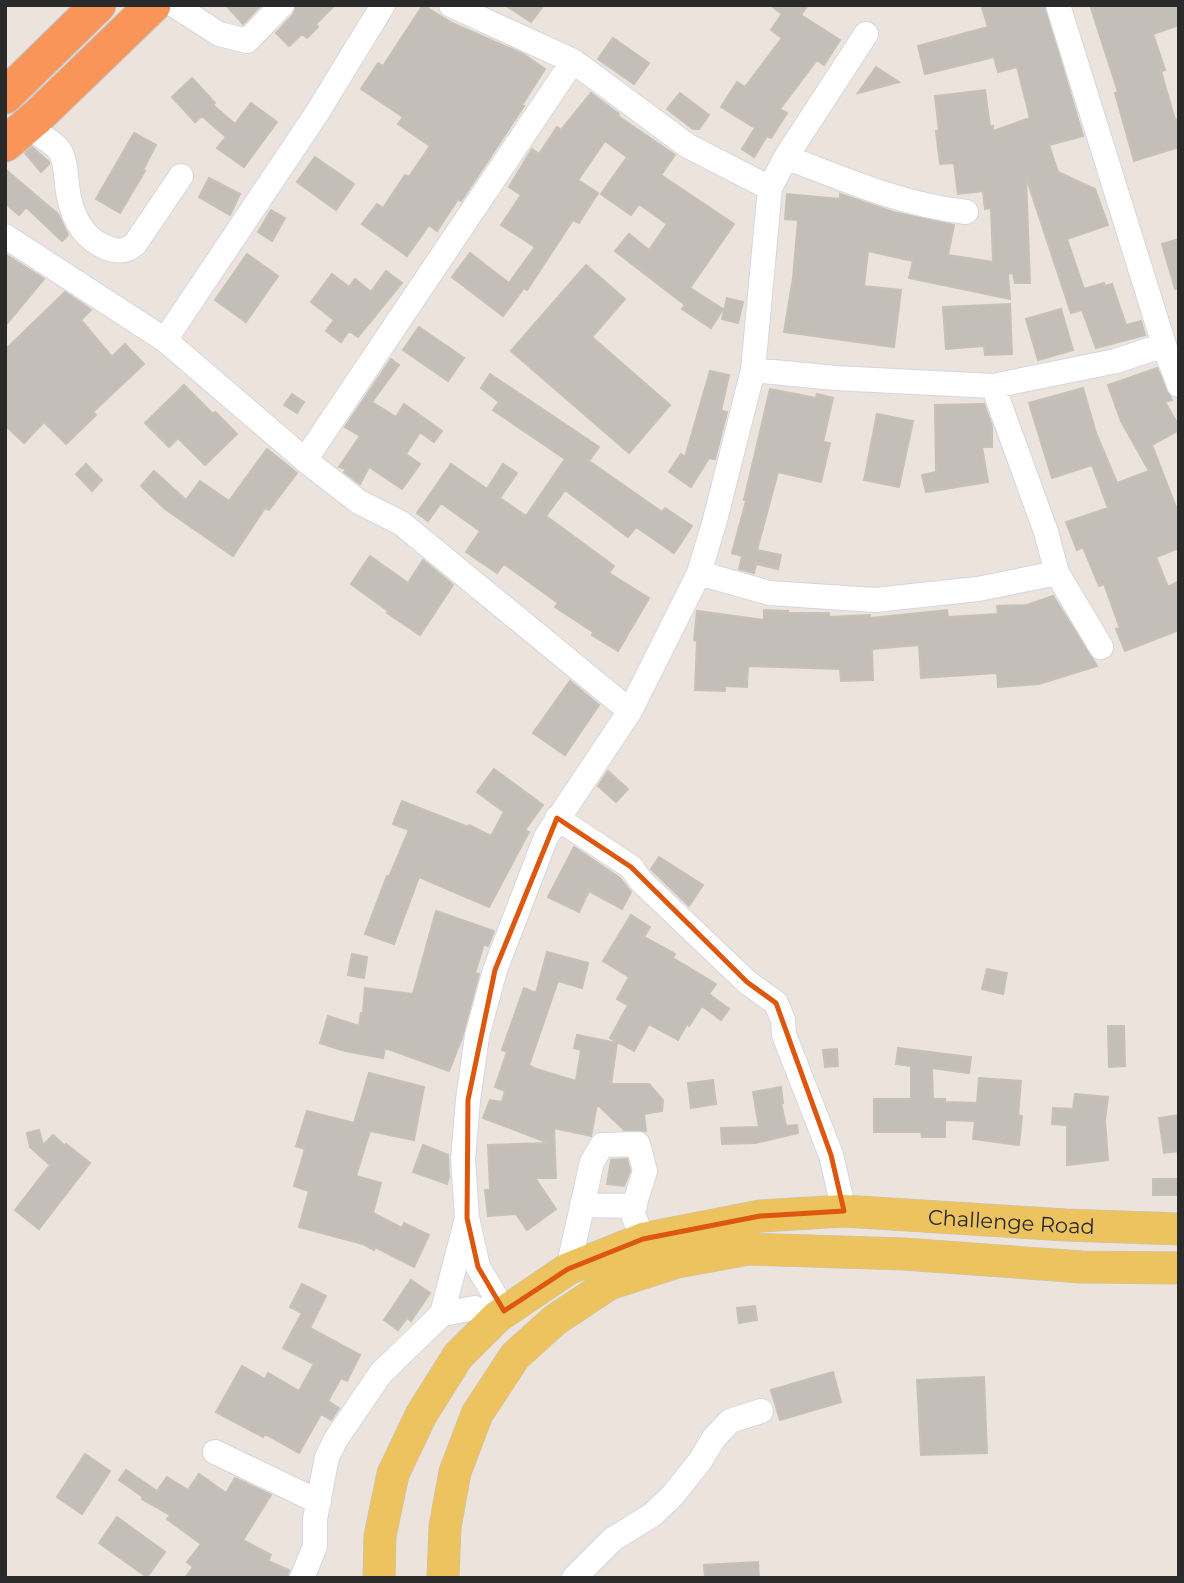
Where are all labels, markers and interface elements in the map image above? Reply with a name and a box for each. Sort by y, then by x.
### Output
street label: Challenge Road [927,1204,1095,1239]

